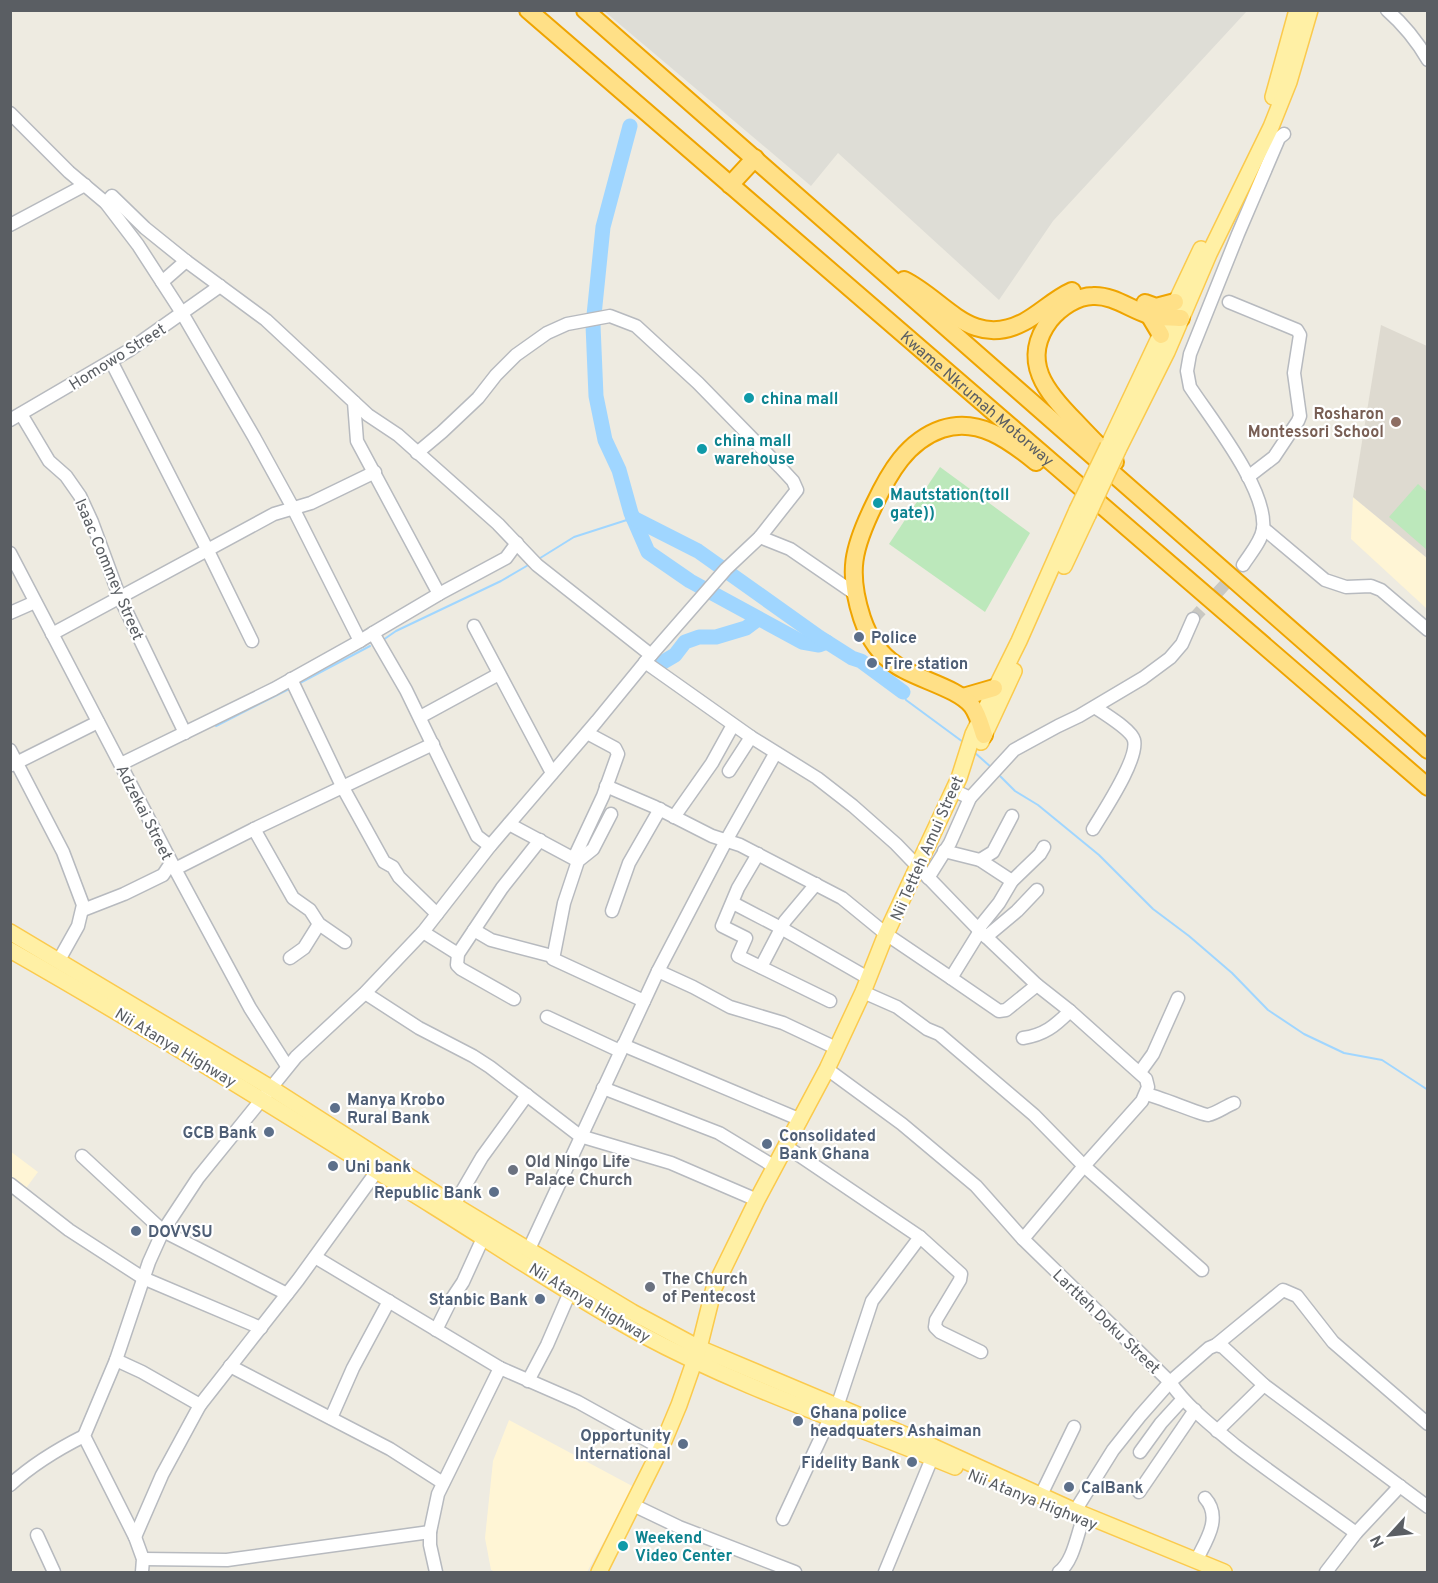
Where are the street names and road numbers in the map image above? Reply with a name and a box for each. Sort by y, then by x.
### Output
street label: Homowo Street [66,320,170,395]
street label: Kwame Nkrumah Motorway [895,328,1057,472]
street label: Isaac Commey Street [69,496,147,644]
street label: Adzekai Street [111,762,176,864]
street label: Nii Tetteh Amui Street [887,773,969,924]
street label: Nii Atanya Highway [111,1005,239,1093]
street label: Nii Atanya Highway [525,1260,653,1348]
street label: Lartteh Doku Street [1048,1266,1164,1379]
street label: Nii Atanya Highway [964,1466,1100,1536]

